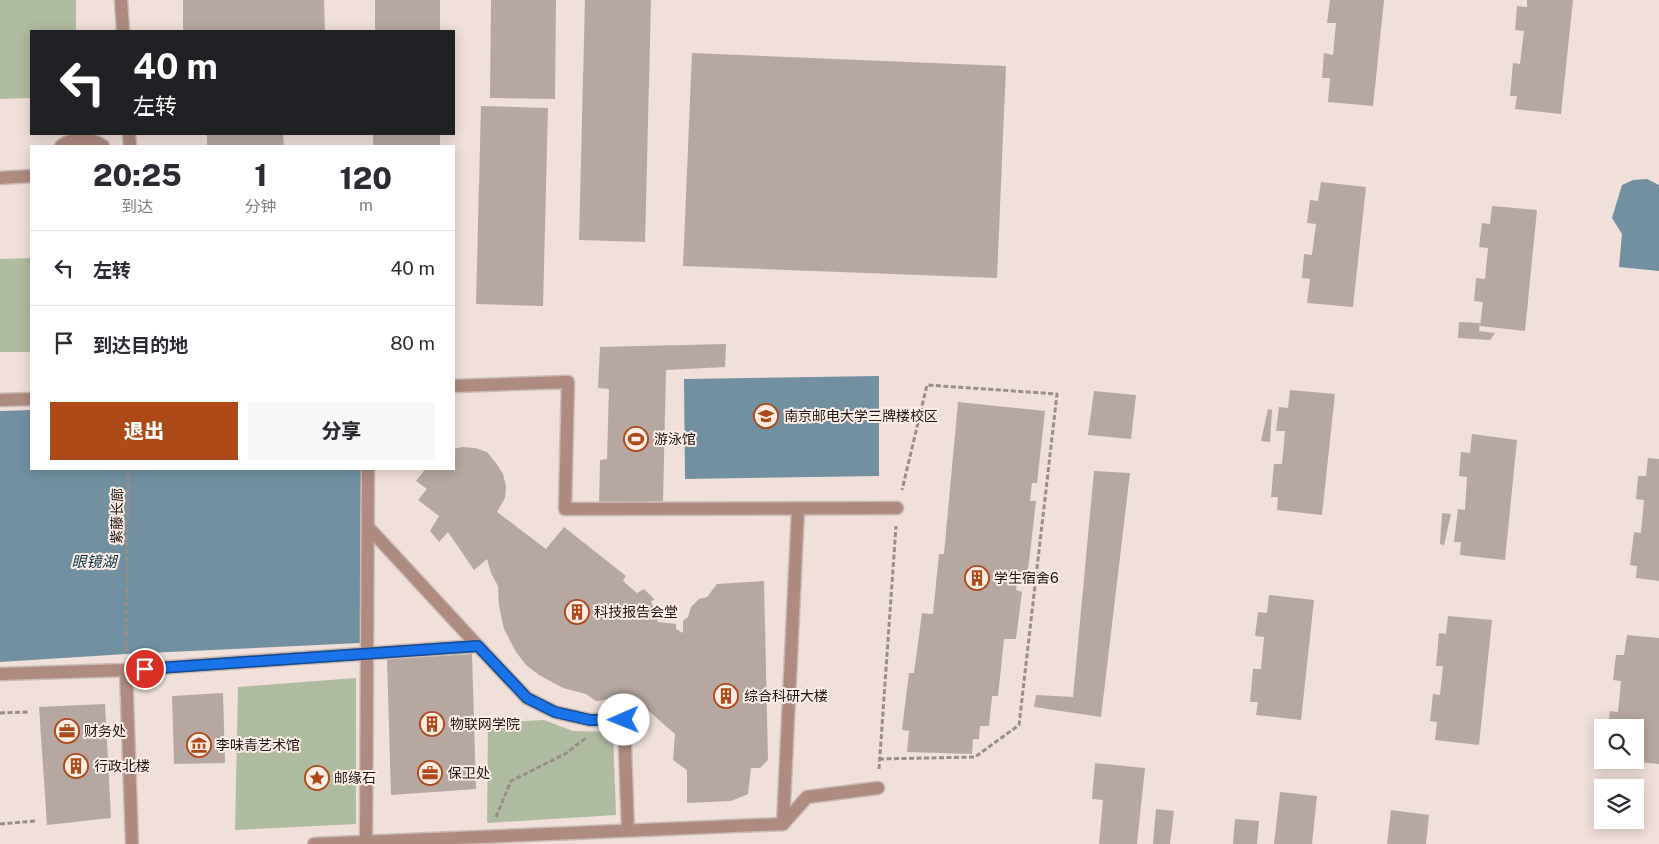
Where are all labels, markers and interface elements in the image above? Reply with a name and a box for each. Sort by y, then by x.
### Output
text: 40 m [133,46,218,87]
icon: left [50,50,115,115]
text: 左转 [133,93,177,119]
text: 20:25 [93,157,182,193]
text: 1 [254,157,267,193]
text: 120 [340,160,392,196]
text: m [359,196,373,215]
text: 到达 [121,197,153,216]
text: 分钟 [245,197,277,216]
icon: left [50,254,78,282]
text: 40 m [390,257,435,279]
text: 左转 [93,259,131,281]
icon: arrive [50,329,78,357]
text: 80 m [390,332,435,354]
text: 到达目的地 [93,334,188,356]
button: 退出 [50,402,238,460]
button: 分享 [248,402,435,460]
school or university icon: 南京邮电大学三牌楼校区 [753,403,779,429]
place label: 南京邮电大学三牌楼校区 [784,408,938,424]
sports icon: 游泳馆 [623,426,649,452]
place label: 游泳馆 [654,431,696,447]
street label: 紫藤长廊 [109,488,125,544]
water label: 眼镜湖 [71,553,118,570]
building icon: 学生宿舍6 [964,565,990,591]
place label: 学生宿舍6 [994,570,1059,586]
building icon: 科技报告会堂 [564,599,590,625]
place label: 科技报告会堂 [594,604,678,620]
pin [124,648,166,690]
icon: arrive [131,655,159,683]
building icon: 综合科研大楼 [713,683,739,709]
place label: 综合科研大楼 [744,688,828,704]
position arrow [597,693,649,745]
building icon: 物联网学院 [419,711,445,737]
place label: 物联网学院 [450,716,520,732]
office icon: 财务处 [54,718,80,744]
map controls [1594,719,1644,829]
button: search [1594,719,1644,769]
place label: 财务处 [84,723,126,739]
museum icon: 李味青艺术馆 [186,732,212,758]
place label: 李味青艺术馆 [216,737,300,753]
building icon: 行政北楼 [63,753,89,779]
place label: 行政北楼 [94,758,150,774]
office icon: 保卫处 [417,760,443,786]
place icon: 邮缘石 [304,765,330,791]
place label: 保卫处 [448,765,490,781]
place label: 邮缘石 [334,770,376,786]
button: layers [1594,779,1644,829]

